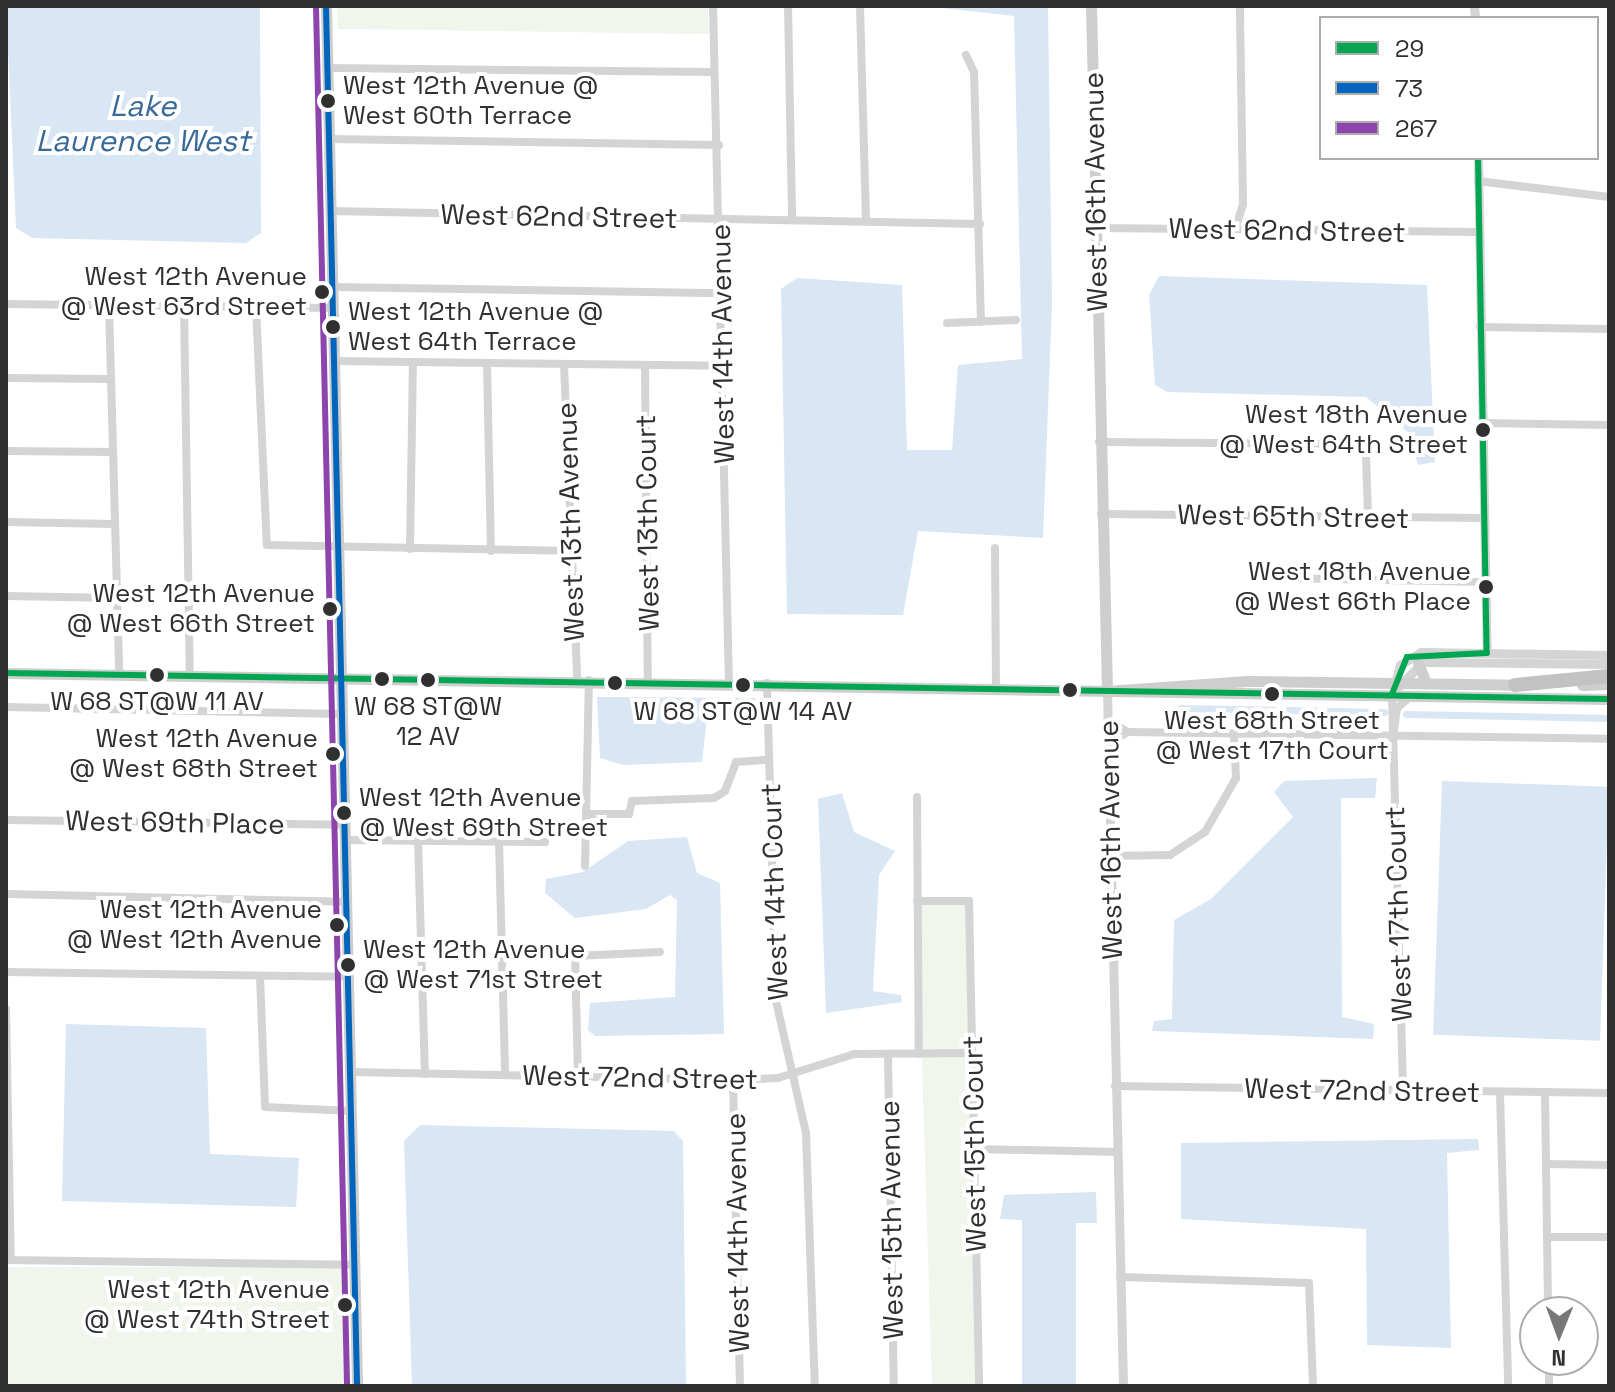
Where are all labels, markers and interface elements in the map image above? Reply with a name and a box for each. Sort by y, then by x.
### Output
legend [1319,16,1599,160]
text: 29 [1395,33,1424,64]
place label: West 12th Avenue @ West 60th Terrace [343,70,599,132]
street label: West 16th Avenue [1076,72,1114,312]
text: 73 [1395,73,1423,104]
water label: Lake Laurence West [36,88,250,158]
marker: West 12th Avenue @ West 60th Terrace [320,93,336,109]
text: 267 [1395,113,1437,144]
street label: West 62nd Street [440,197,678,235]
street label: West 62nd Street [1168,211,1406,249]
street label: West 14th Avenue [703,223,741,465]
place label: West 12th Avenue @ West 63rd Street [60,261,307,322]
marker: West 12th Avenue @ West 63rd Street [314,284,330,300]
place label: West 12th Avenue @ West 64th Terrace [348,296,604,358]
marker: West 12th Avenue @ West 64th Terrace [325,319,341,335]
place label: West 18th Avenue @ West 64th Street [1219,399,1468,460]
street label: West 13th Avenue [549,402,591,642]
street label: West 13th Court [628,414,666,632]
marker: West 18th Avenue @ West 64th Street [1475,422,1491,438]
street label: West 65th Street [1177,497,1409,535]
place label: West 18th Avenue @ West 66th Place [1234,556,1471,618]
place label: West 12th Avenue @ West 66th Street [66,578,315,640]
marker: West 18th Avenue @ West 66th Place [1478,579,1494,595]
marker: West 12th Avenue @ West 66th Street [322,601,338,617]
marker: W 68 ST@W 11 AV [149,667,165,683]
unlabelled marker [374,671,390,687]
marker: W 68 ST@W 12 AV [420,672,436,688]
unlabelled marker [607,675,623,691]
marker: W 68 ST@W 14 AV [735,677,751,693]
unlabelled marker [1062,682,1078,698]
place label: W 68 ST@W 11 AV [50,686,264,718]
marker: West 68th Street @ West 17th Court [1264,686,1280,702]
place label: W 68 ST@W 12 AV [354,691,502,752]
place label: W 68 ST@W 14 AV [633,696,853,728]
place label: West 68th Street @ West 17th Court [1155,705,1389,766]
street label: West 16th Avenue [1091,720,1129,960]
place label: West 12th Avenue @ West 68th Street [69,723,318,784]
marker: West 12th Avenue @ West 68th Street [325,746,341,762]
place label: West 12th Avenue @ West 69th Street [359,782,608,844]
street label: West 14th Court [753,783,795,1001]
street label: West 69th Place [65,803,285,841]
marker: West 12th Avenue @ West 69th Street [336,805,352,821]
street label: West 17th Court [1377,806,1419,1022]
place label: West 12th Avenue @ West 12th Avenue [66,894,322,956]
marker: West 12th Avenue @ West 12th Avenue [329,917,345,933]
place label: West 12th Avenue @ West 71st Street [363,934,603,996]
marker: West 12th Avenue @ West 71st Street [340,957,356,973]
street label: West 15th Court [955,1035,993,1253]
street label: West 72nd Street [522,1058,758,1096]
street label: West 72nd Street [1244,1071,1480,1109]
street label: West 15th Avenue [872,1100,910,1340]
street label: West 14th Avenue [718,1112,756,1354]
place label: West 12th Avenue @ West 74th Street [83,1274,330,1336]
north arrow [1519,1296,1599,1376]
marker: West 12th Avenue @ West 74th Street [337,1297,353,1313]
text: N [1551,1344,1566,1372]

